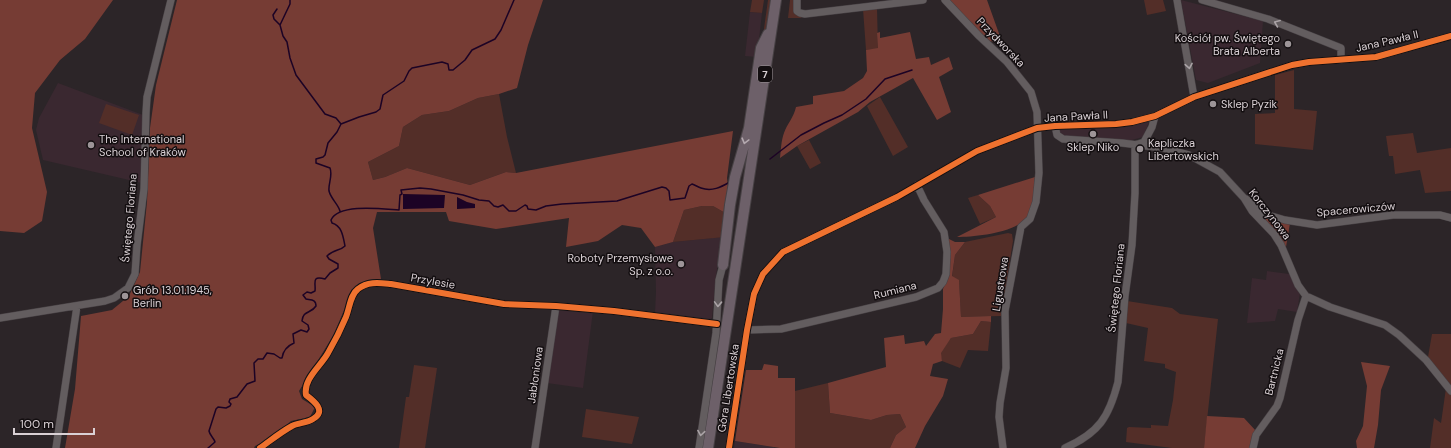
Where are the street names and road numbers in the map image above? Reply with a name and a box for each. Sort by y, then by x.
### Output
street label: Przydworska [974,14,1028,70]
street label: Jana Pawła II [1354,27,1420,55]
road number: 7 [758,66,772,82]
street label: Jana Pawła II [1044,107,1108,125]
street label: Świętego Floriana [118,173,140,263]
street label: Korczynowa [1246,186,1294,242]
street label: Spacerowiczów [1316,199,1397,219]
street label: Świętego Floriana [1104,243,1128,333]
street label: Ligustrowa [989,256,1011,312]
street label: Przylesie [410,270,456,292]
street label: Rumiana [872,278,918,302]
street label: Góra Libertowska [714,343,742,433]
street label: Jabłoniowa [524,346,546,404]
street label: Bartnicka [1261,347,1287,397]

